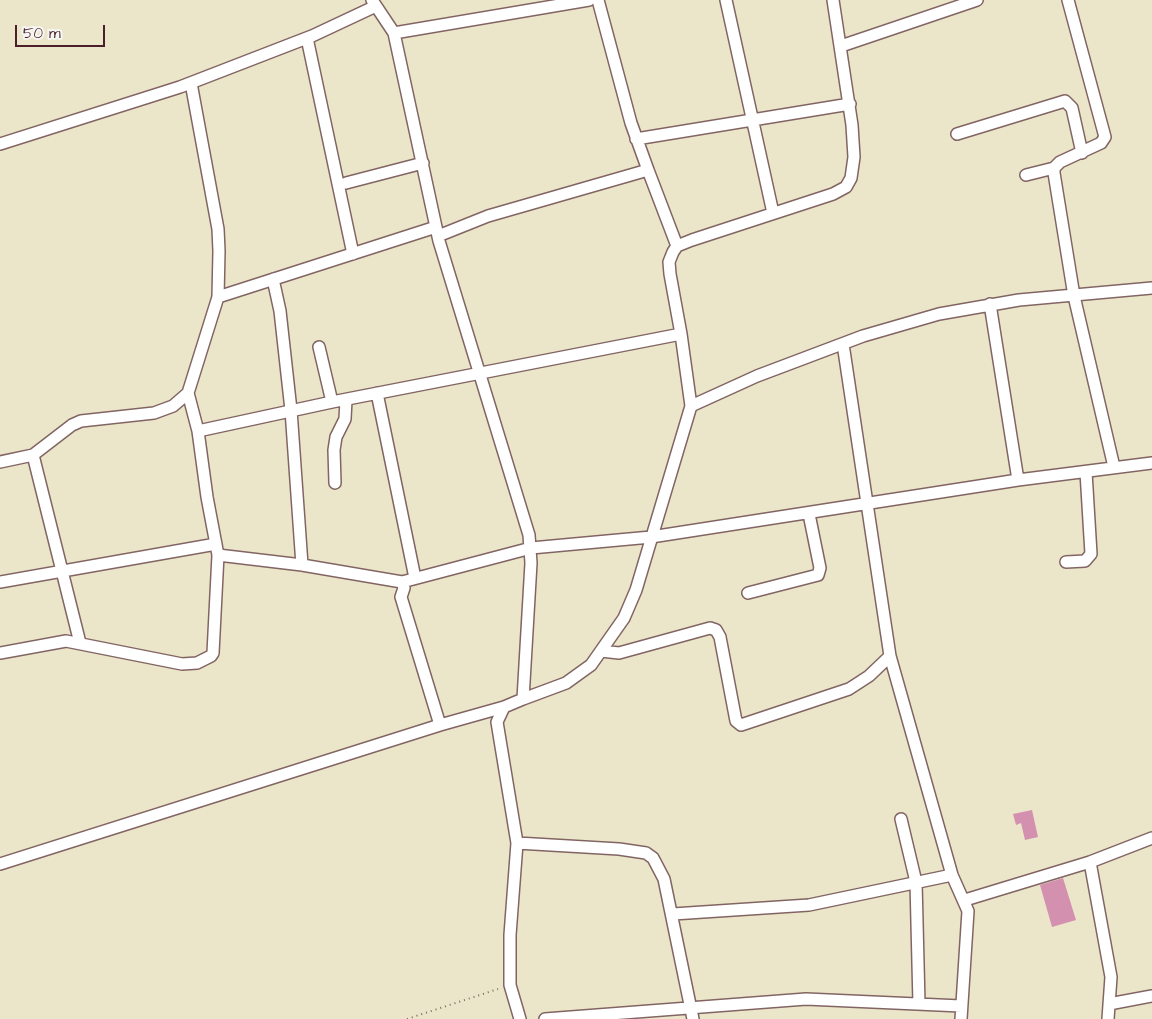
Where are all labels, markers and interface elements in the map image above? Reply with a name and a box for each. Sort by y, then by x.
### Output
scale bar [18,15,108,47]
text: 50 m [23,23,61,44]

